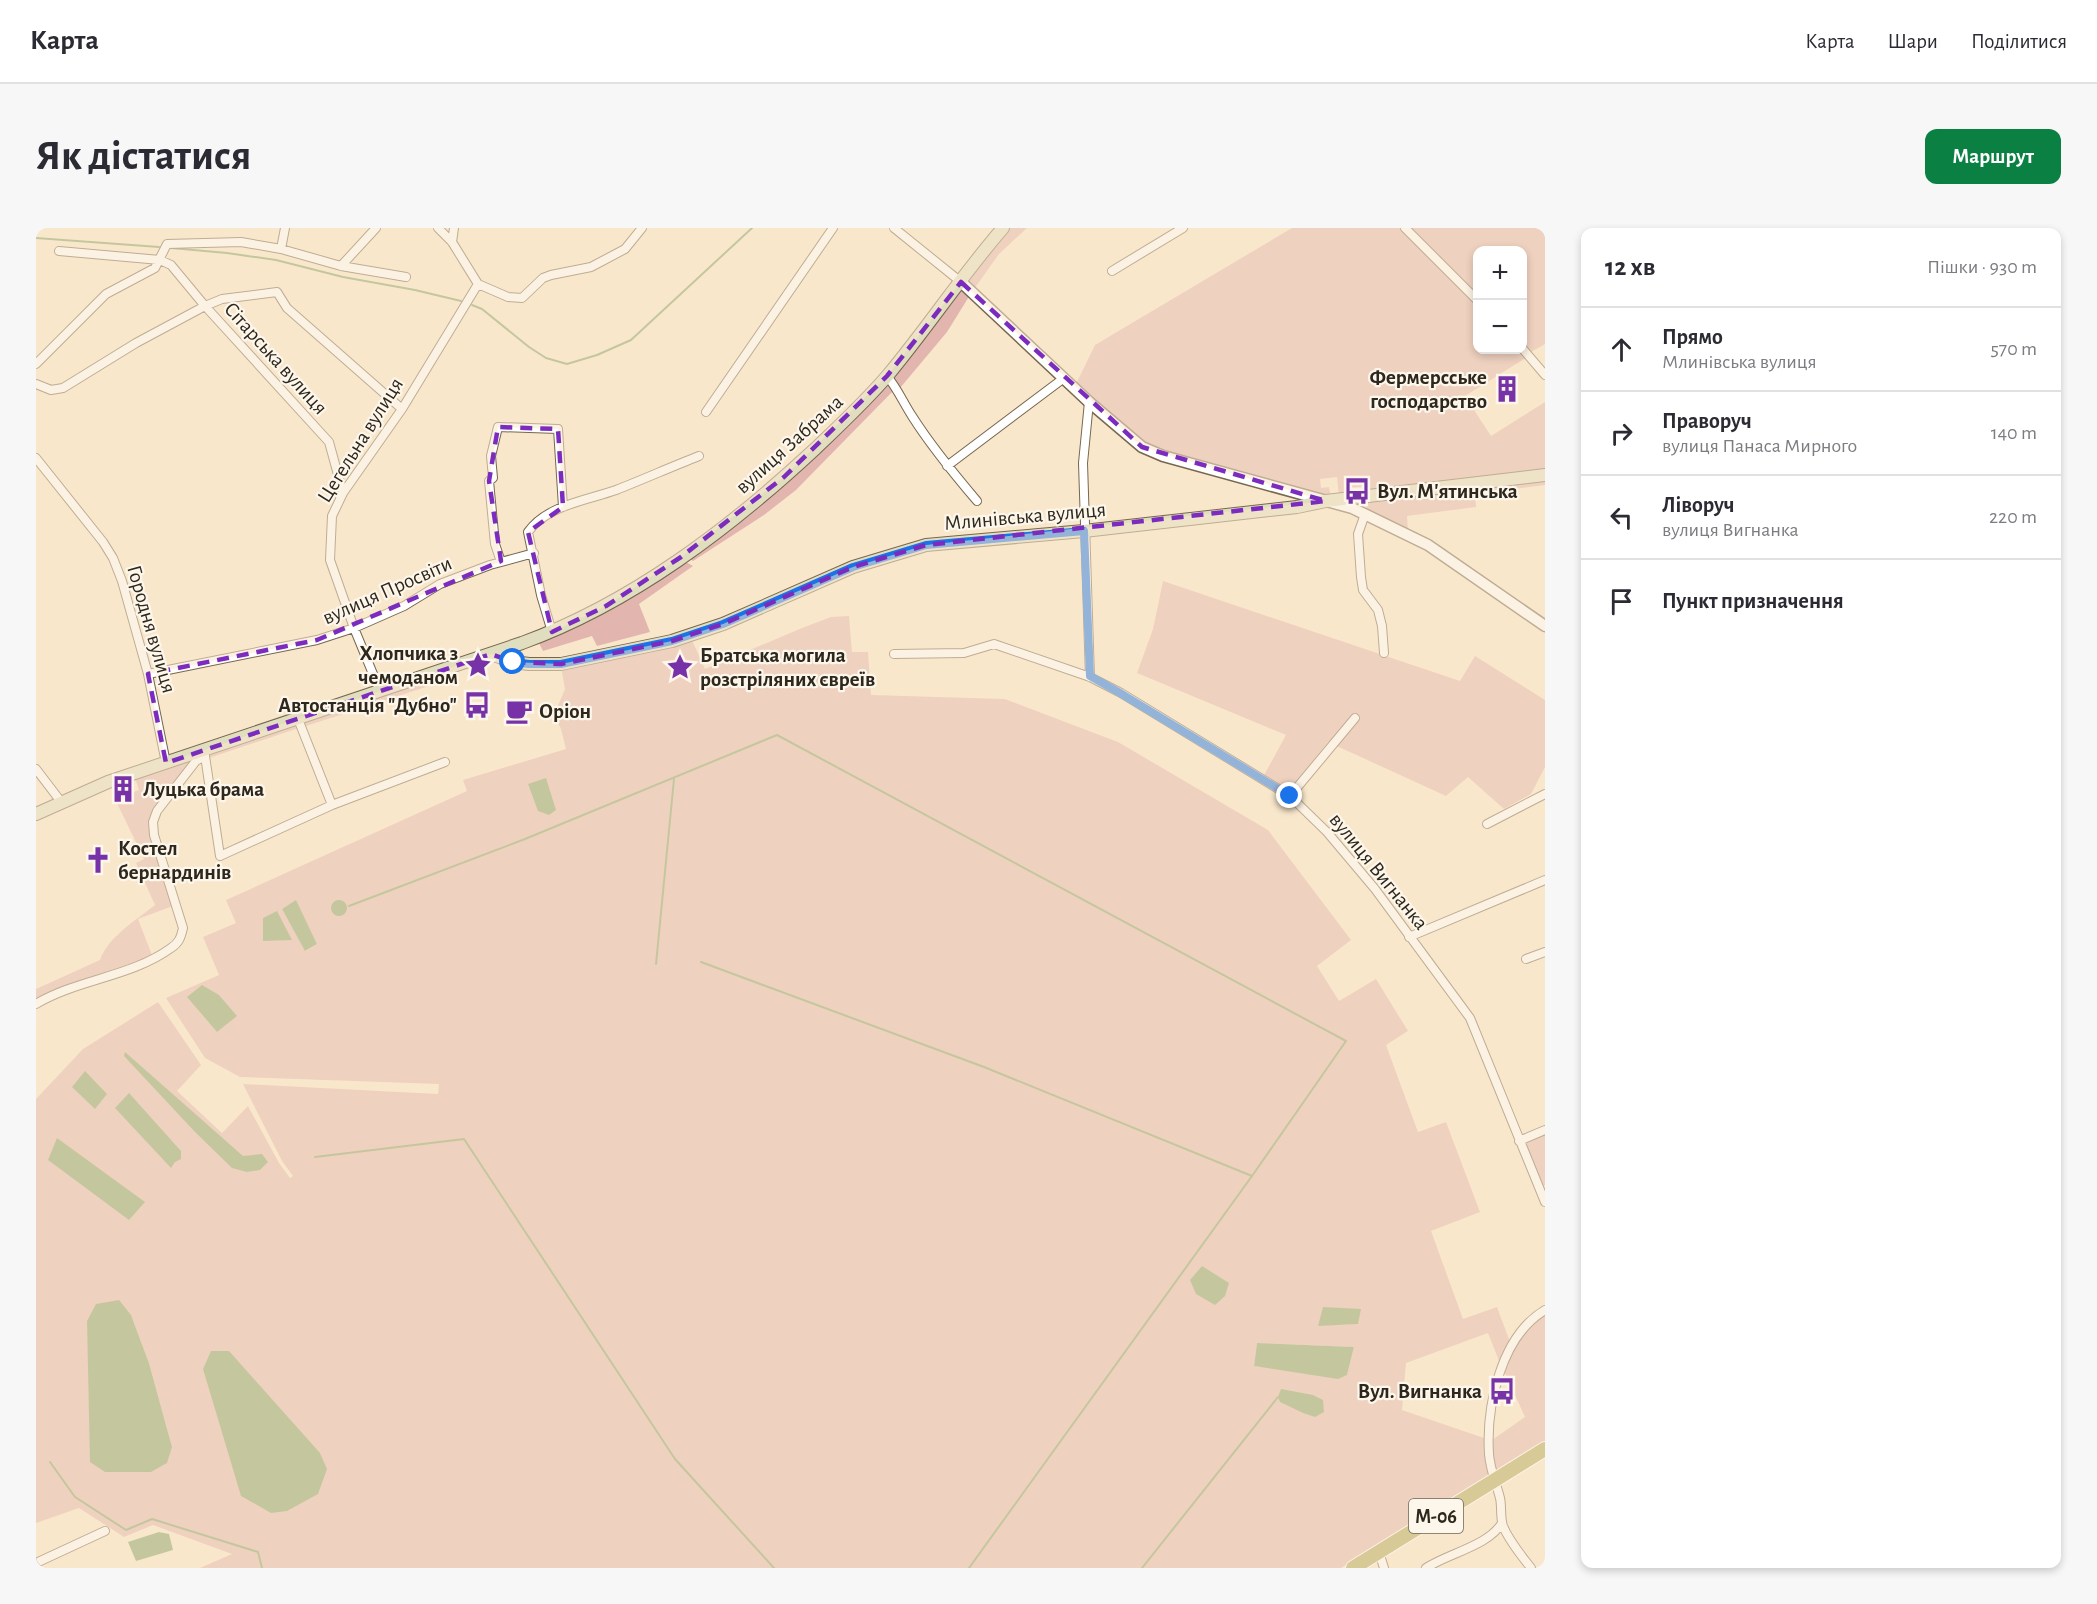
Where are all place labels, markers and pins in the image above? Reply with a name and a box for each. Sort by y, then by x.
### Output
place label: Фермерсське господарство [1369,367,1487,412]
building icon: Фермерсське господарство [1492,374,1522,404]
bus stop icon: Вул. М'ятинська [1342,476,1372,506]
place label: Вул. М'ятинська [1377,481,1518,502]
place label: Хлопчика з чемоданом [358,643,458,688]
place label: Братська могила розстріляних євреїв [700,645,875,690]
place icon: Хлопчика з чемоданом [463,650,493,680]
place icon: Братська могила розстріляних євреїв [665,652,695,682]
bus stop icon: Автостанція "Дубно" [462,690,492,720]
place label: Автостанція "Дубно" [278,695,457,716]
cafe icon: Оріон [504,696,534,726]
place label: Оріон [539,701,591,722]
building icon: Луцька брама [108,774,138,804]
place label: Луцька брама [143,779,264,800]
place label: Костел бернардинів [118,838,231,883]
church icon: Костел бернардинів [83,845,113,875]
bus stop icon: Вул. Вигнанка [1487,1376,1517,1406]
place label: Вул. Вигнанка [1358,1381,1482,1402]

